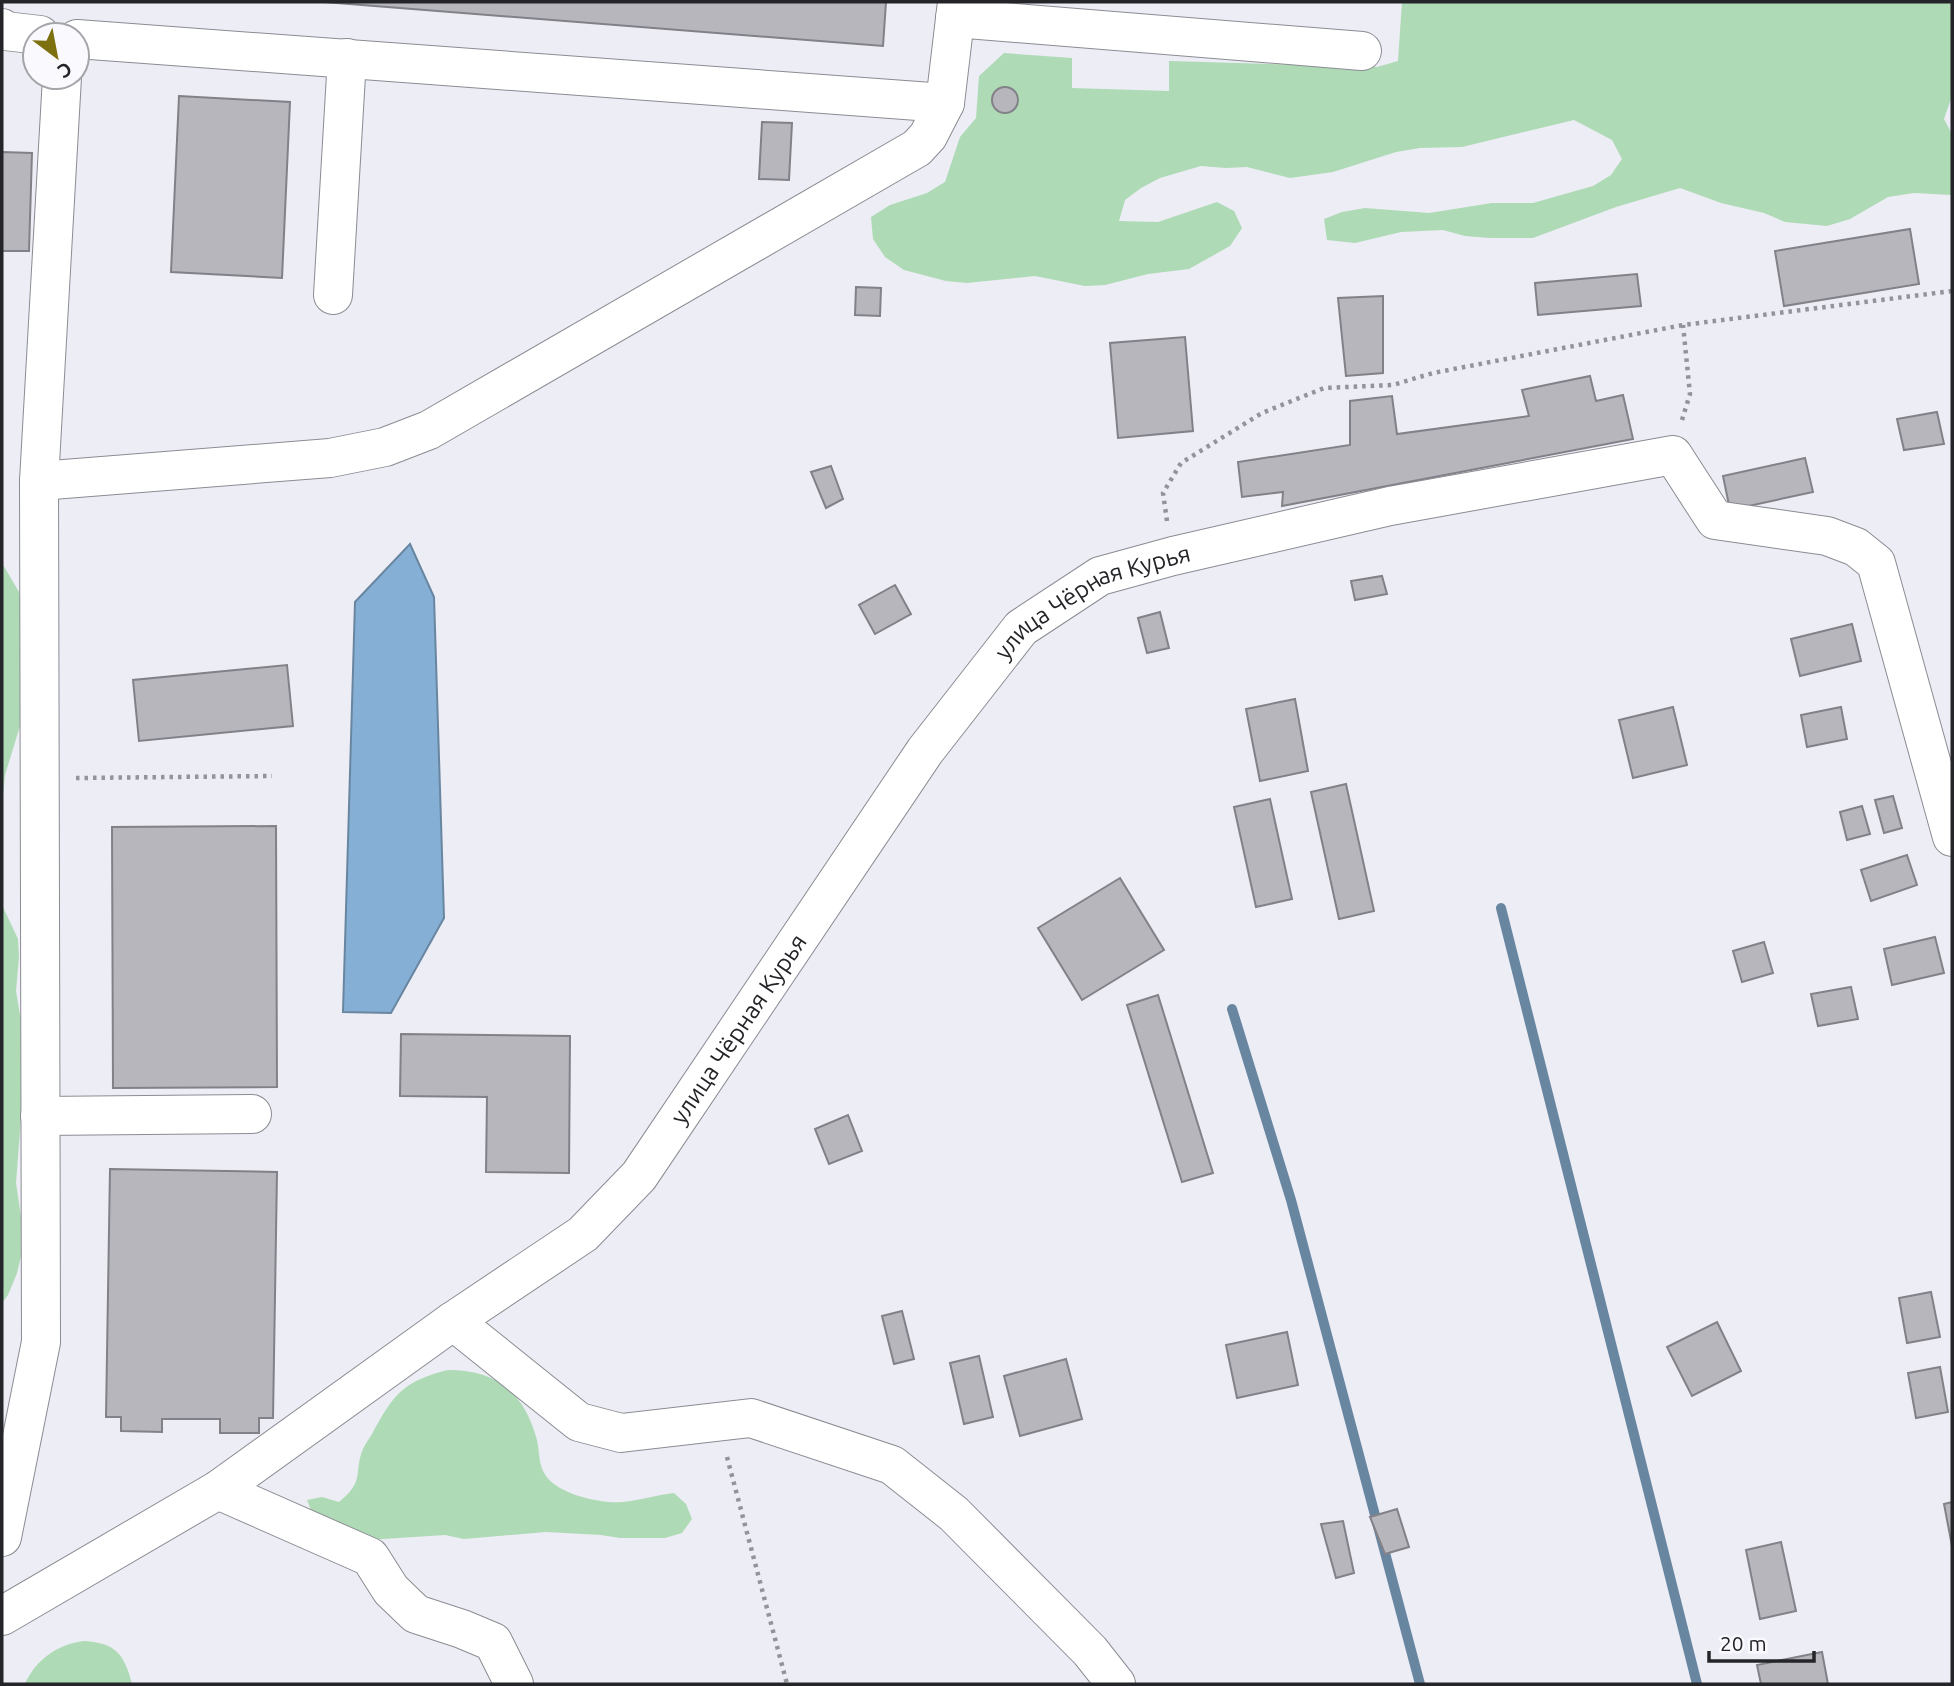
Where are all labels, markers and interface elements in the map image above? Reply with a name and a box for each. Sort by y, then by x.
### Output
north arrow [21,21,91,91]
text: С [54,58,76,83]
street label: улица Чёрная Курья [989,539,1193,664]
street label: улица Чёрная Курья [665,929,811,1129]
scale bar [1709,1620,1814,1664]
text: 20 m [1720,1631,1767,1655]

